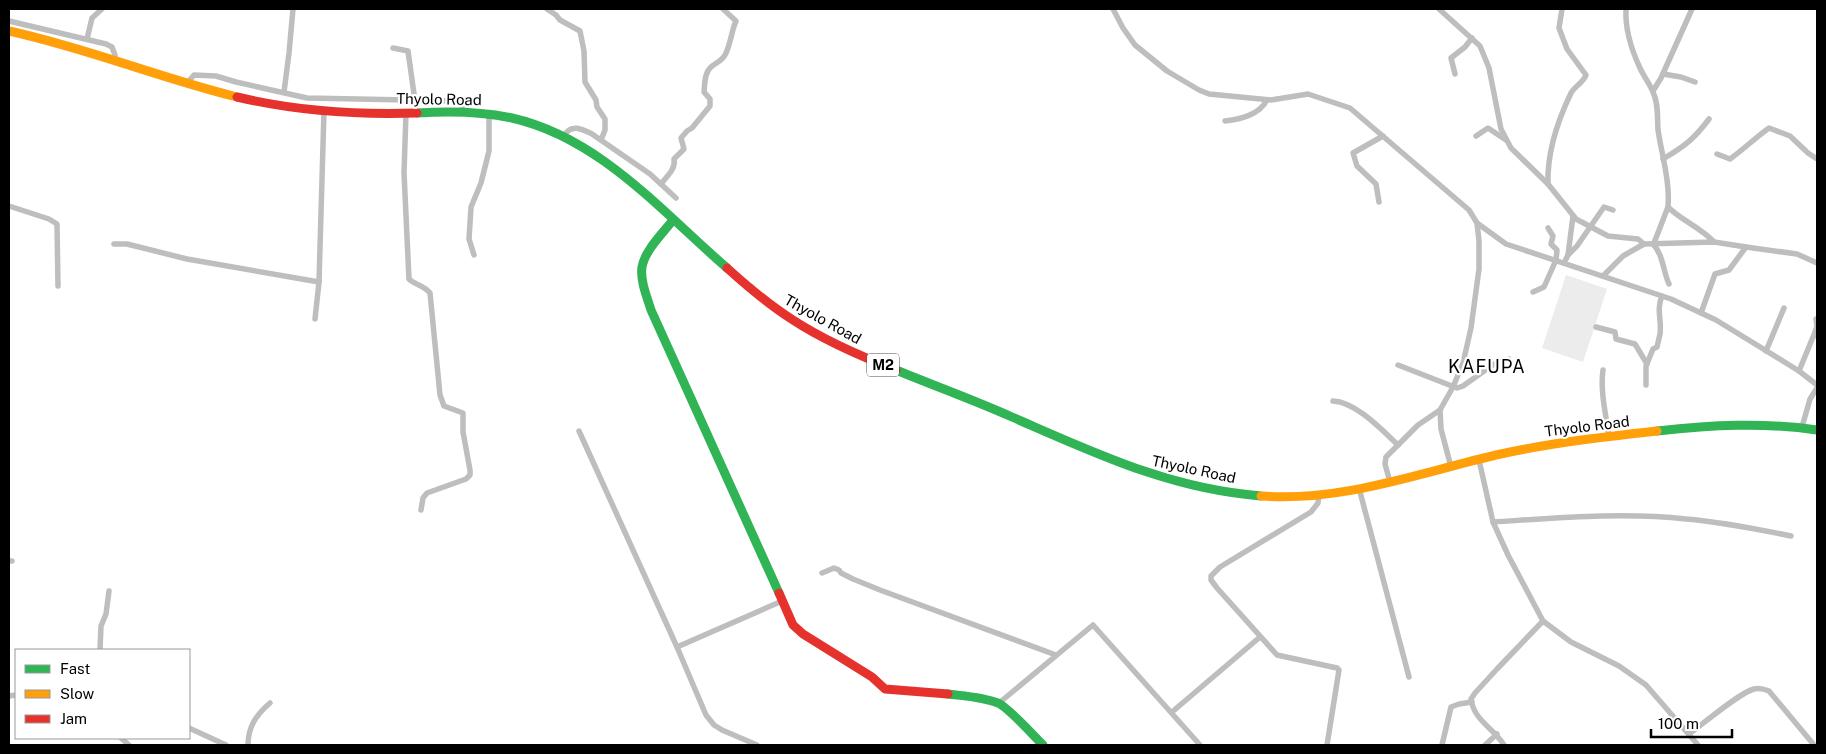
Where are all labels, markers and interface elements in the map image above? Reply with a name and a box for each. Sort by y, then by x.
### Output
street label: Thyolo Road [396,90,482,108]
street label: Thyolo Road [782,291,864,347]
road number: M2 [867,354,899,376]
district label: KAFUPA [1448,356,1526,377]
street label: Thyolo Road [1544,412,1630,440]
street label: Thyolo Road [1150,452,1238,486]
legend [15,649,190,739]
text: Fast [60,660,90,677]
text: Slow [60,685,95,702]
scale bar [1651,706,1732,738]
text: Jam [60,710,87,727]
text: 100 m [1658,715,1699,732]

